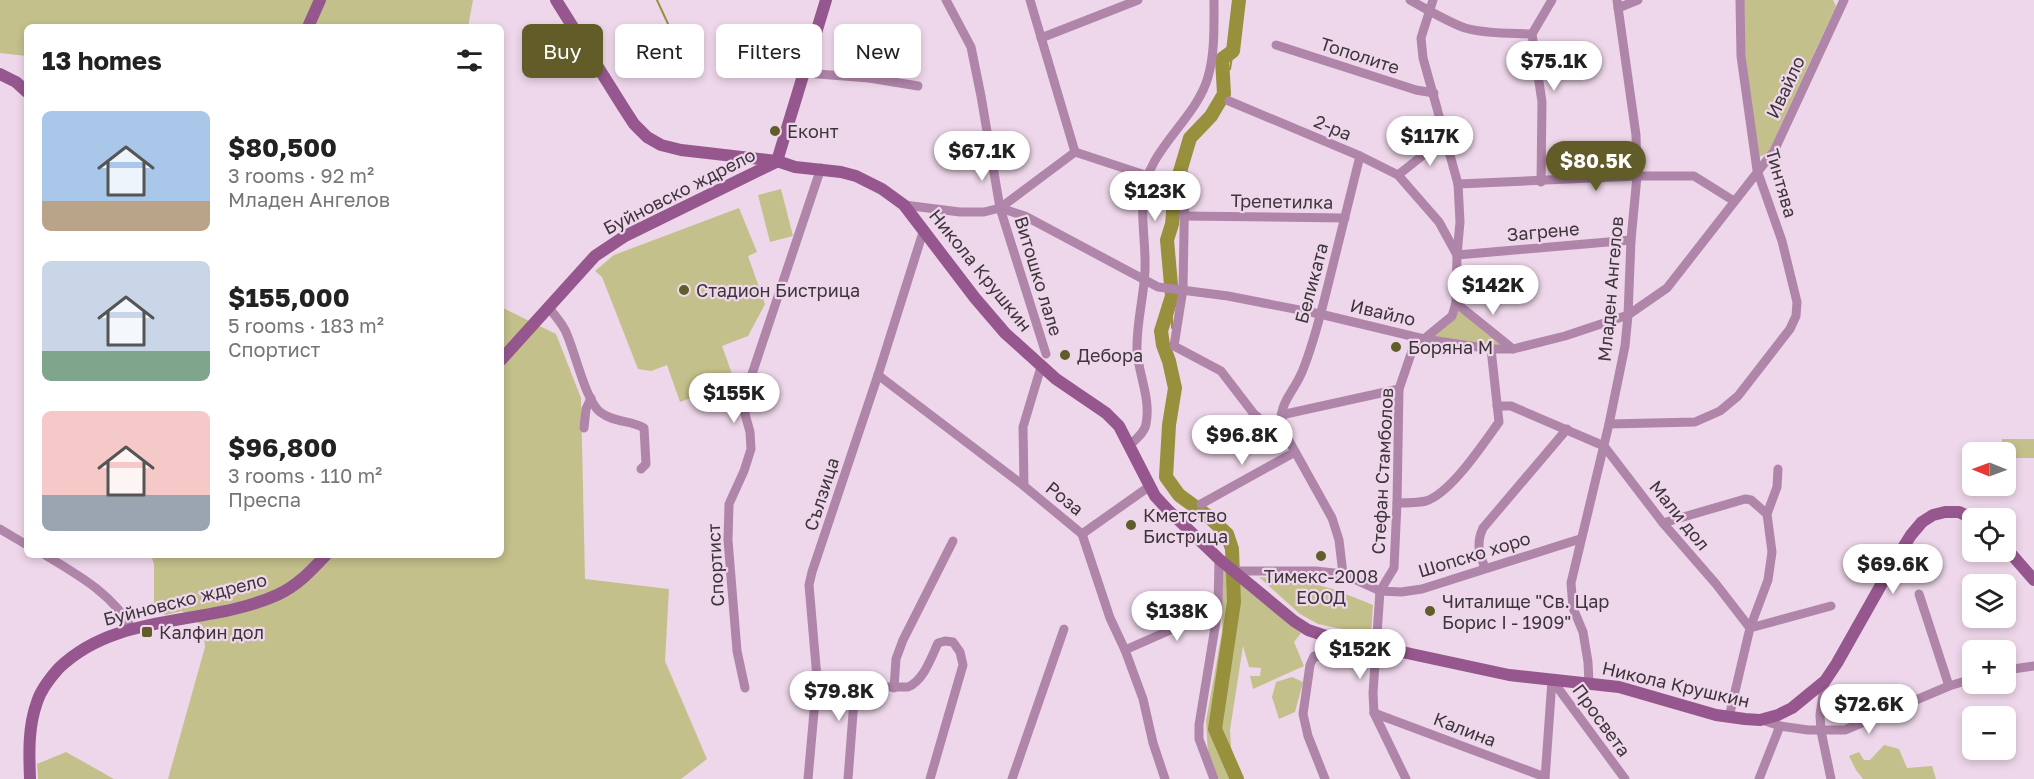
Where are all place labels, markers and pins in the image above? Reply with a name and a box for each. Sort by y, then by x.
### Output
pin: $75.1K [1505,41,1603,92]
pin: $117K [1388,116,1472,167]
place label: Еконт [787,120,839,142]
marker: Еконт [768,124,782,138]
pin: $67.1K [933,131,1031,182]
pin: $80.5K [1547,141,1645,192]
pin: $123K [1113,171,1197,222]
pin: $142K [1451,265,1535,316]
place label: Стадион Бистрица [696,279,860,301]
marker: Стадион Бистрица [677,283,691,297]
place label: Боряна М [1408,336,1493,358]
marker: Боряна М [1389,340,1403,354]
place label: Дебора [1077,344,1143,366]
marker: Дебора [1058,348,1072,362]
pin: $155K [692,373,776,424]
pin: $96.8K [1193,415,1291,466]
place label: Кметство Бистрица [1143,504,1228,547]
marker: Кметство Бистрица [1124,518,1138,532]
pin: $69.6K [1844,544,1942,595]
marker: Тимекс-2008 ЕООД [1314,549,1328,563]
place label: Тимекс-2008 ЕООД [1264,565,1378,608]
place label: Читалище "Св. Цар Борис I - 1909" [1442,590,1609,633]
pin: $138K [1135,591,1219,642]
marker: Читалище "Св. Цар Борис I - 1909" [1423,604,1437,618]
place label: Калфин дол [159,621,264,643]
marker: Калфин дол [140,625,154,639]
pin: $152K [1318,629,1402,680]
pin: $79.8K [790,671,888,722]
pin: $72.6K [1820,684,1918,735]

